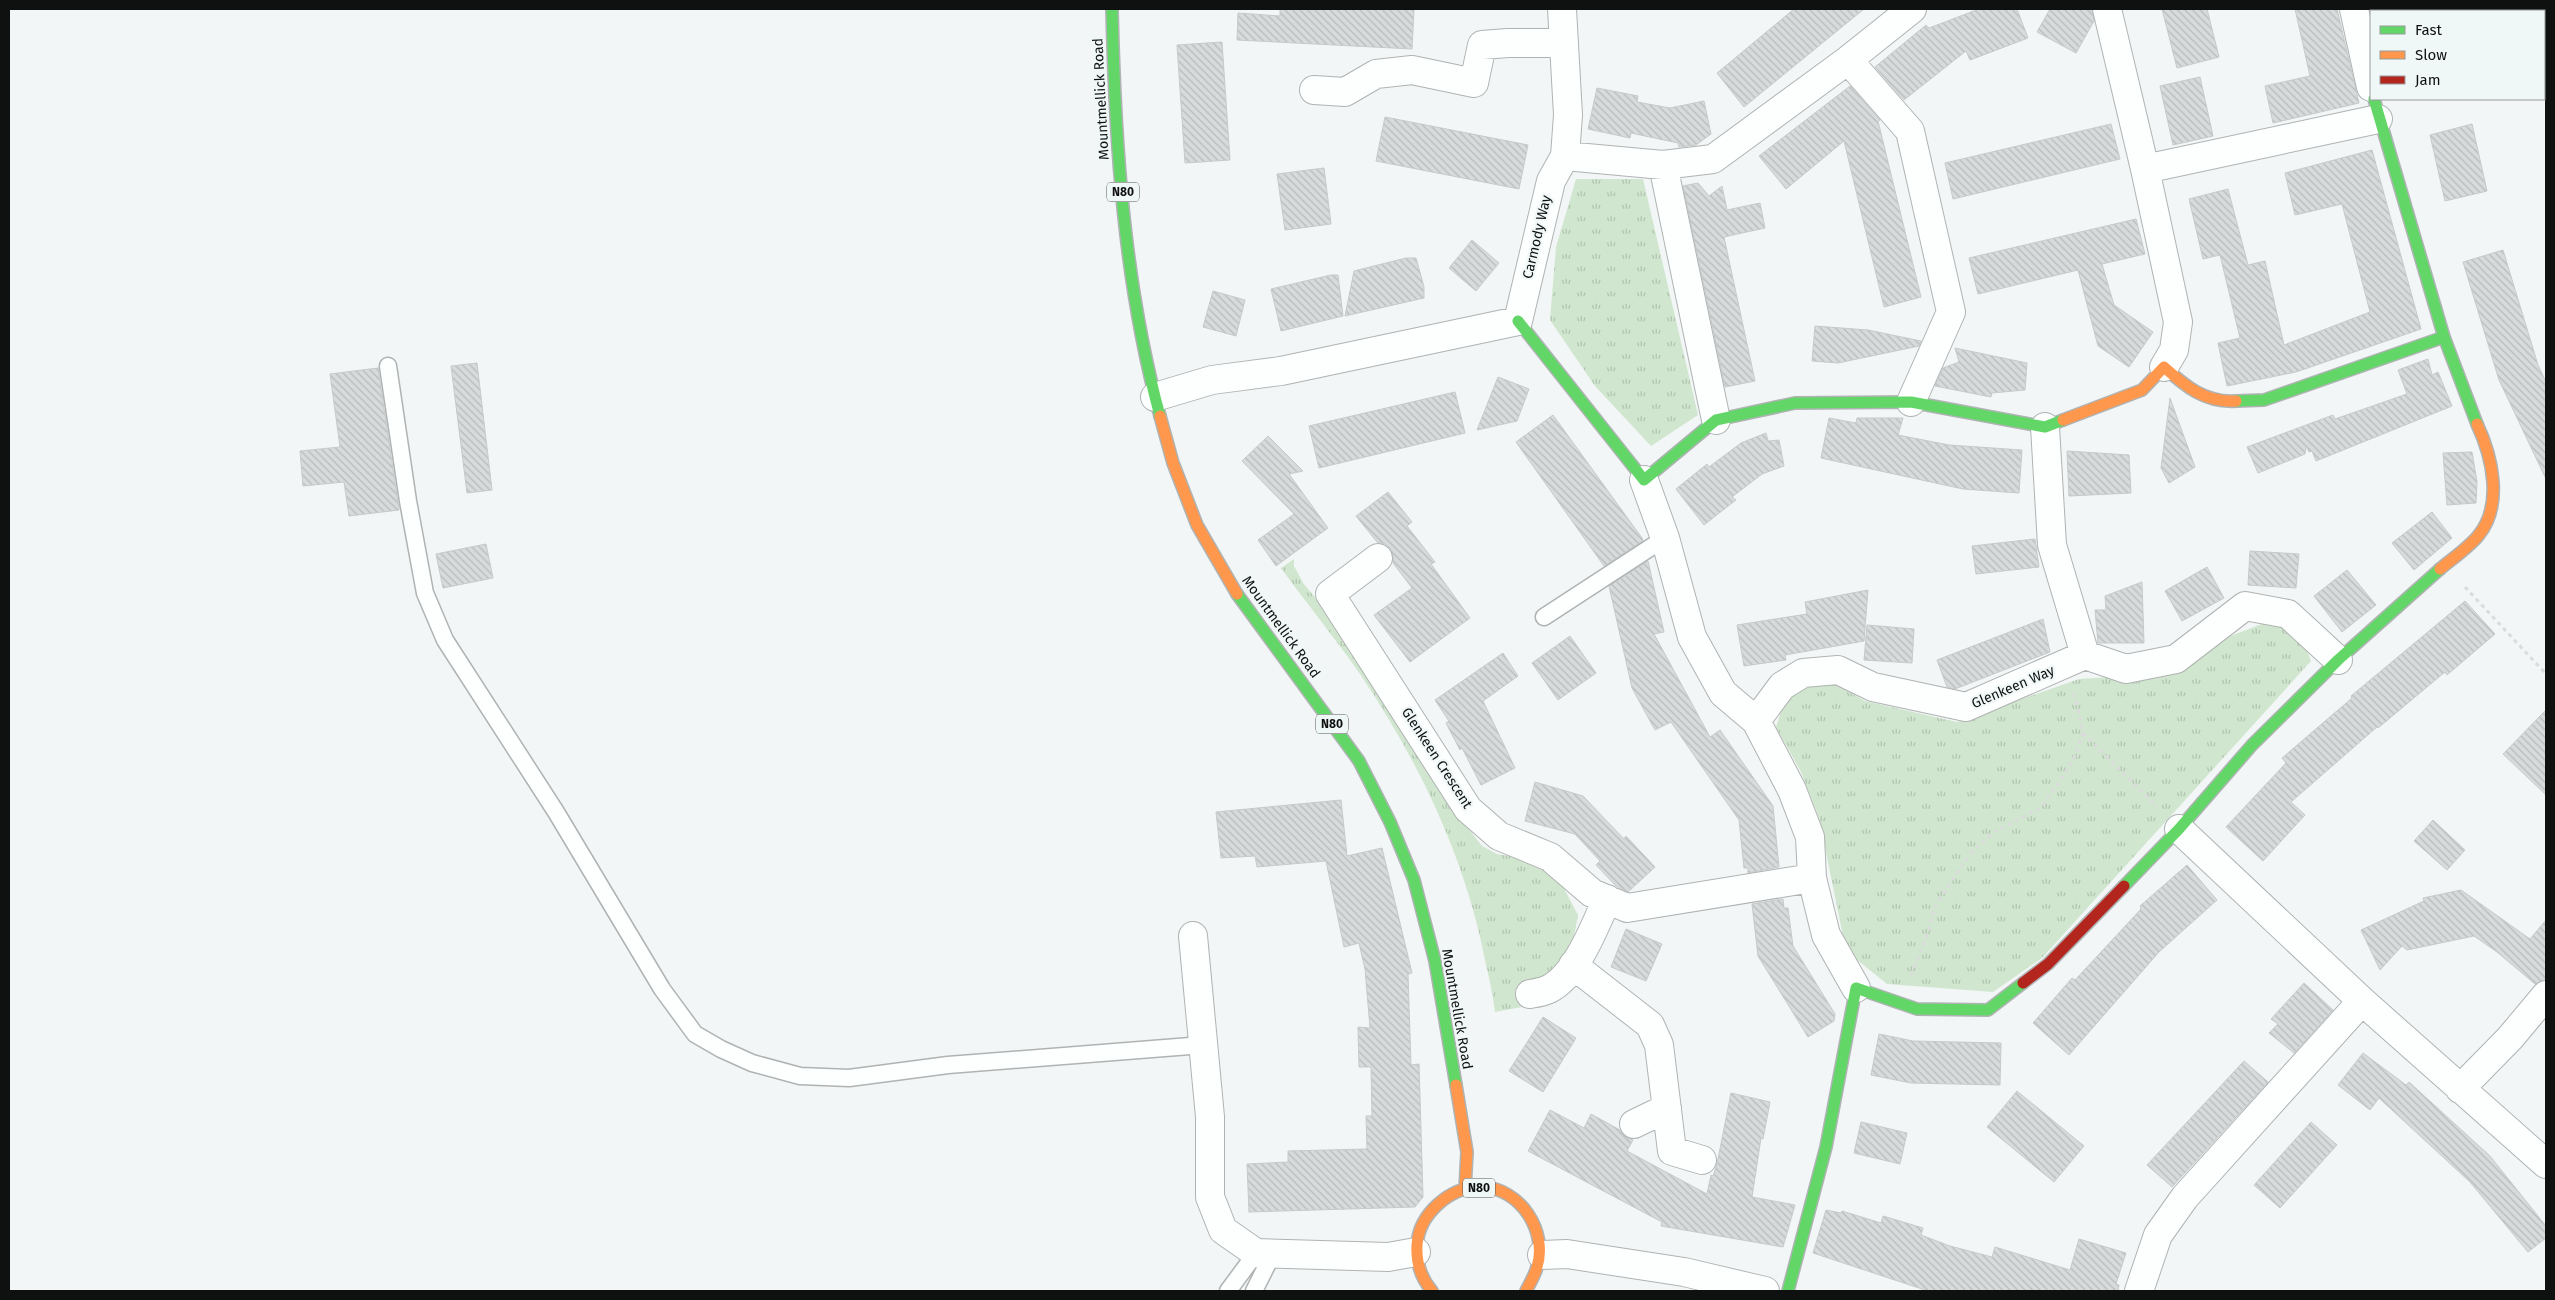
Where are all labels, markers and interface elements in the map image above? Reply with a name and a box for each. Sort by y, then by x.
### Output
legend [2370,10,2545,100]
text: Fast [2415,21,2442,39]
street label: Mountmellick Road [1089,38,1113,160]
text: Slow [2415,46,2447,64]
text: Jam [2415,71,2441,89]
road number: N80 [1107,182,1139,202]
street label: Carmody Way [1519,193,1555,280]
street label: Mountmellick Road [1238,573,1324,681]
street label: Glenkeen Way [1969,662,2057,712]
street label: Glenkeen Crescent [1398,704,1477,812]
road number: N80 [1316,714,1348,734]
street label: Mountmellick Road [1438,947,1476,1071]
road number: N80 [1463,1178,1495,1198]

